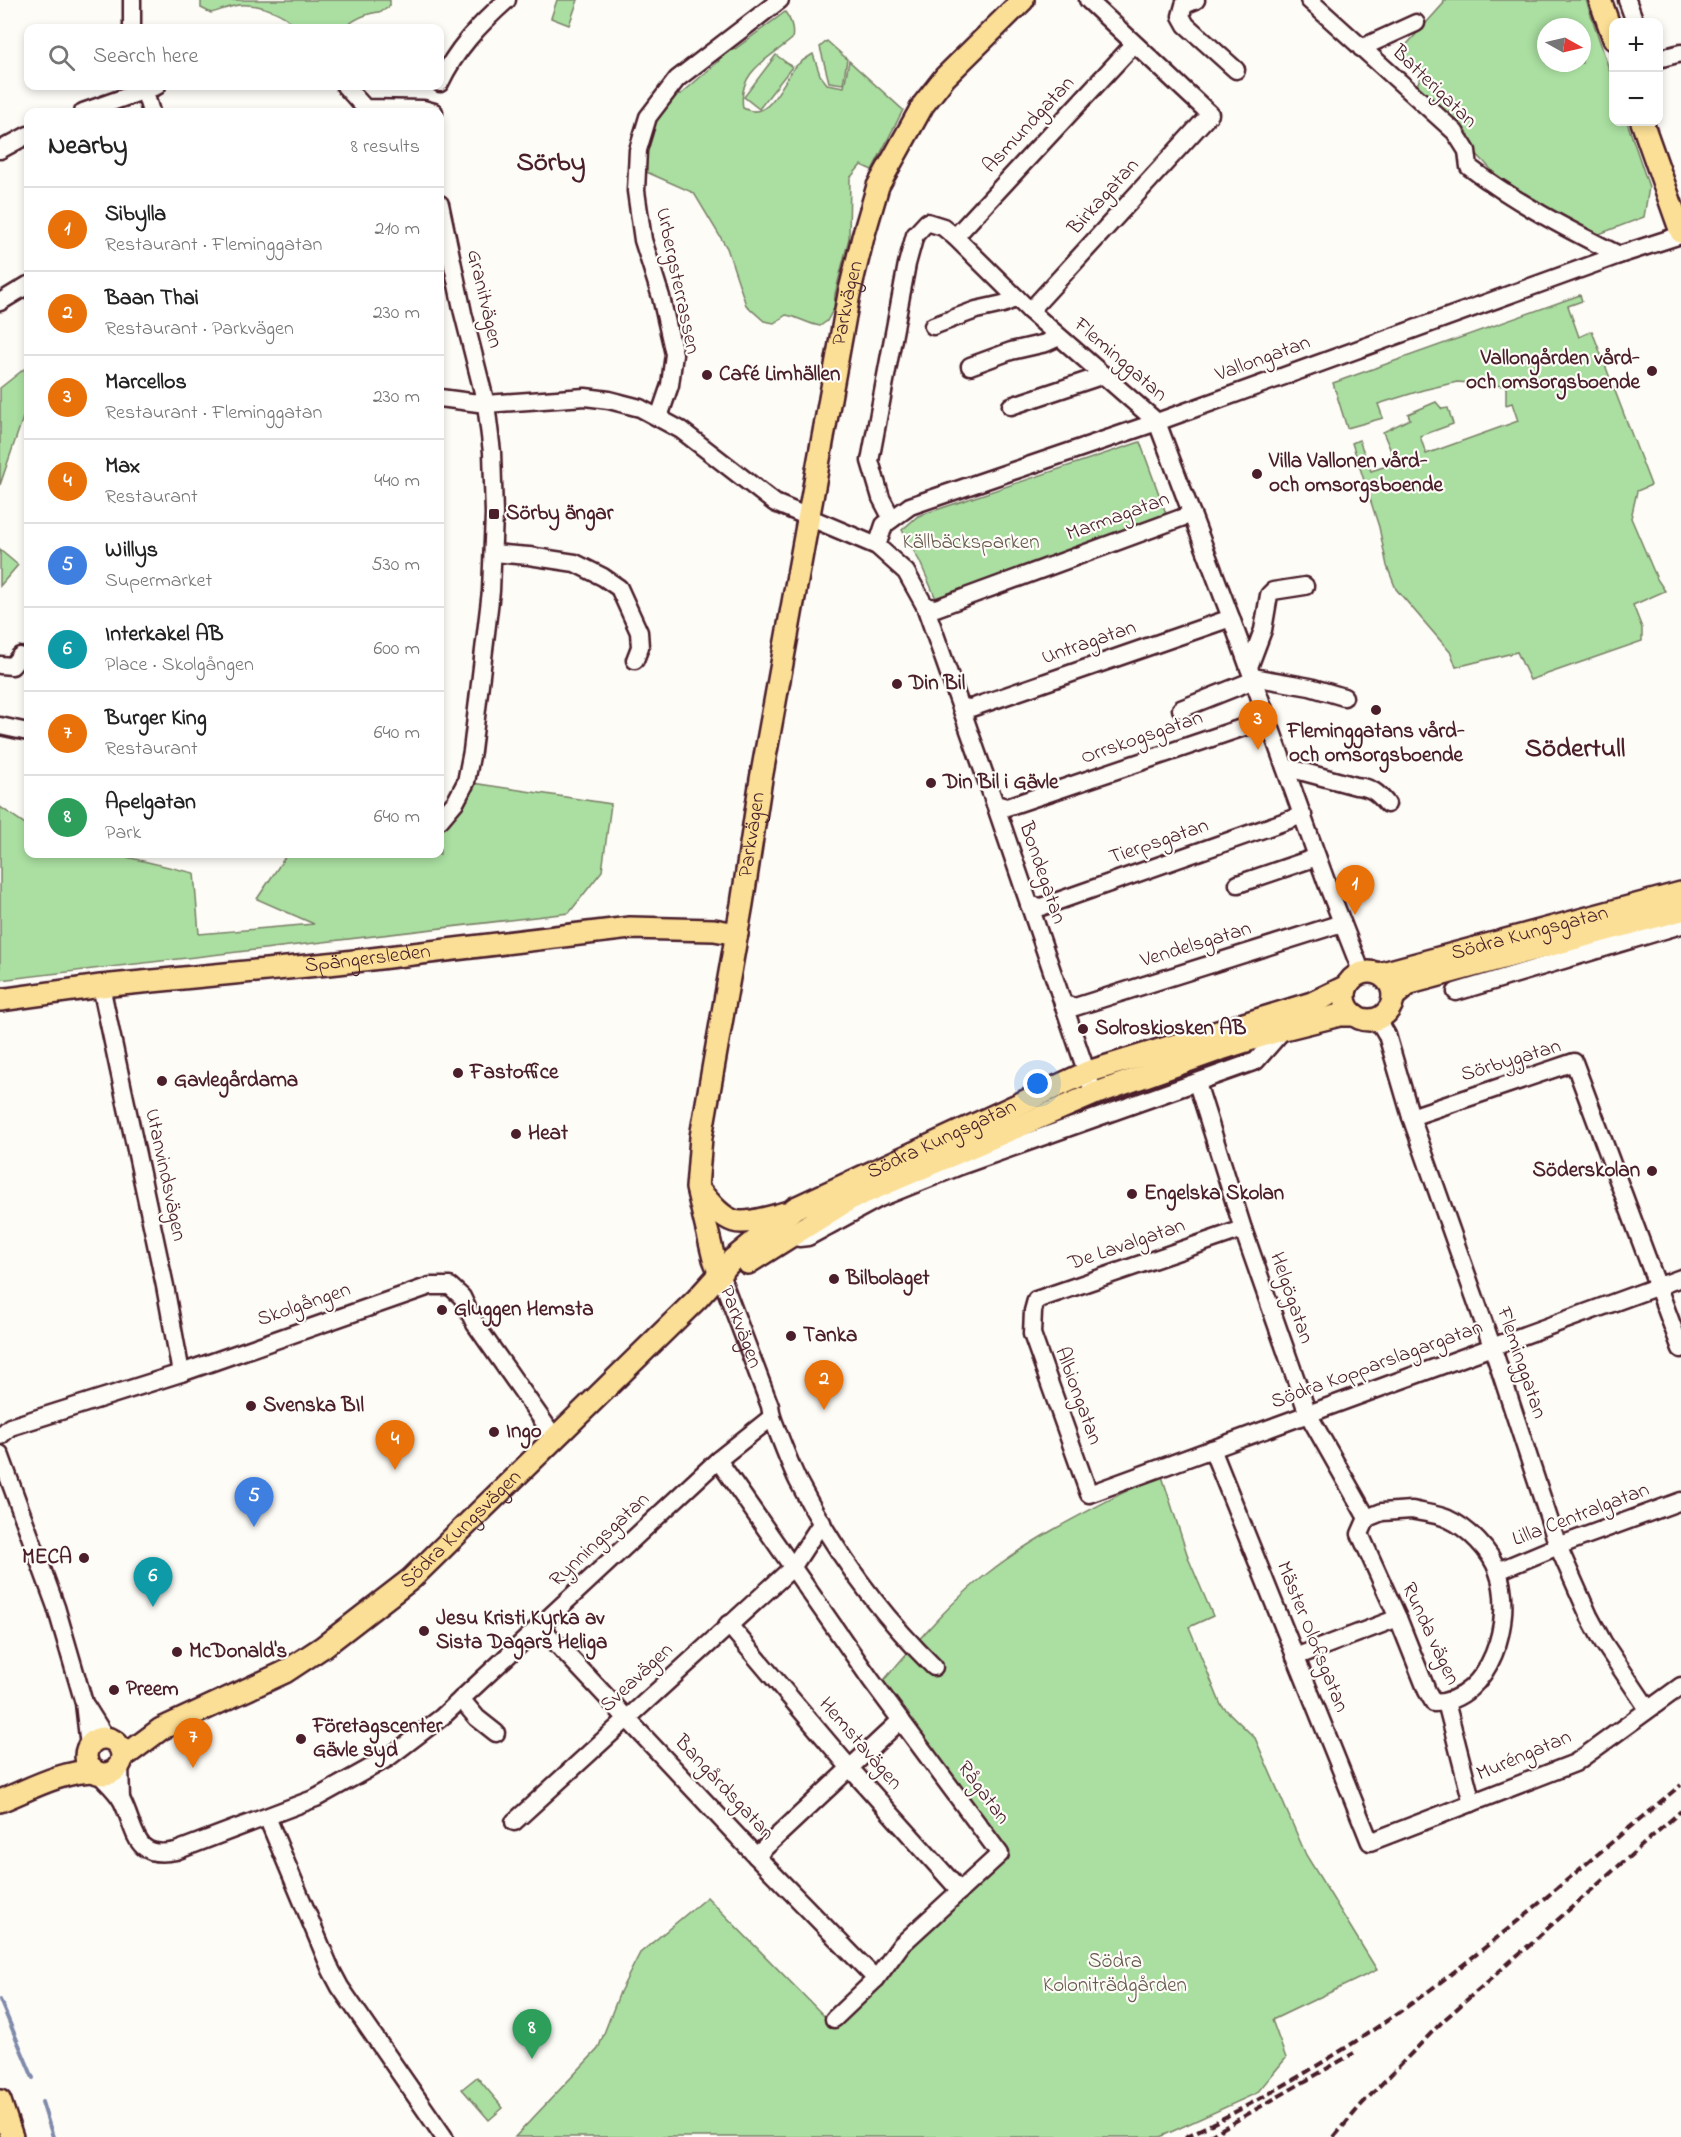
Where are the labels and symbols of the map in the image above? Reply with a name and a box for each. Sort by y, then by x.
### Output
north arrow [1537,18,1591,72]
street label: Batterigatan [1382,38,1484,137]
street label: Asmundgatan [976,70,1084,182]
district label: Sörby [516,144,586,183]
street label: Birkagatan [1061,152,1148,244]
street label: Urbergsterrassen [645,205,707,357]
street label: Granitvägen [456,247,510,352]
street label: Parkvägen [825,258,872,348]
street label: Fleminggatan [1064,310,1174,411]
street label: Vallongatan [1210,328,1315,392]
place label: Vallongården vård- och omsorgsboende [1466,344,1641,400]
place label: Café Limhällen [719,360,840,390]
marker: Vallongården vård- och omsorgsboende [1645,364,1659,378]
marker: Café Limhällen [700,368,714,382]
place label: Villa Vallonen vård- och omsorgsboende [1268,447,1444,503]
marker: Villa Vallonen vård- och omsorgsboende [1250,467,1264,481]
street label: Marmagatan [1062,484,1174,551]
place label: Sörby ängar [506,499,614,531]
marker: Sörby ängar [487,507,501,521]
park label: Källbäcksparken [902,528,1040,558]
street label: Untragatan [1038,613,1141,675]
place label: Din Bil [908,669,966,699]
marker: Din Bil [890,677,904,691]
pin: 3 [1238,700,1278,750]
street label: Orrskogsgatan [1077,703,1208,775]
marker: Fleminggatans vård- och omsorgsboende [1369,703,1383,717]
place label: Fleminggatans vård- och omsorgsboende [1286,717,1465,773]
district label: Södertull [1525,730,1625,769]
place label: Din Bil i Gävle [942,768,1059,798]
marker: Din Bil i Gävle [924,776,938,790]
street label: Parkvägen [731,790,774,879]
street label: Tierpsgatan [1105,811,1213,875]
street label: Bondegatan [1008,817,1073,929]
pin: 1 [1336,866,1374,915]
street label: Södra Kungsgatan [1448,898,1612,969]
street label: Vendelsgatan [1136,914,1256,978]
street label: Spängersleden [303,937,432,981]
place label: Solroskiosken AB [1095,1014,1246,1044]
marker: Solroskiosken AB [1076,1022,1090,1036]
street label: Sörbygatan [1457,1032,1565,1092]
place label: Fastoffice [469,1058,559,1088]
place label: Gavlegårdarna [174,1066,298,1098]
marker: Fastoffice [451,1066,465,1080]
your location [1023,1069,1052,1098]
marker: Gavlegårdarna [155,1074,169,1088]
street label: Södra Kungsgatan [862,1092,1021,1187]
street label: Utanvindsvägen [134,1106,194,1244]
place label: Heat [528,1119,569,1149]
marker: Heat [509,1127,523,1141]
place label: Söderskolan [1532,1156,1640,1186]
marker: Söderskolan [1645,1164,1659,1178]
place label: Engelska Skolan [1144,1179,1284,1211]
marker: Engelska Skolan [1125,1187,1139,1201]
street label: De Lavalgatan [1064,1211,1190,1281]
street label: Helgögatan [1259,1248,1321,1348]
place label: Bilbolaget [845,1264,931,1296]
marker: Bilbolaget [827,1272,841,1286]
street label: Skolgången [253,1275,355,1337]
street label: Parkvägen [711,1282,769,1373]
place label: Gluggen Hemsta [454,1295,594,1327]
street label: Fleminggatan [1486,1302,1554,1423]
marker: Gluggen Hemsta [435,1303,449,1317]
street label: Södra Kopparslagargatan [1267,1313,1488,1419]
place label: Tanka [803,1321,857,1351]
marker: Tanka [784,1329,798,1343]
street label: Albiongatan [1045,1343,1110,1450]
pin: 2 [804,1360,844,1410]
place label: Svenska BIl [263,1391,365,1421]
marker: Svenska BIl [244,1399,258,1413]
place label: Ingo [506,1417,542,1449]
pin: 4 [376,1420,414,1470]
marker: Ingo [487,1425,501,1439]
street label: Södra Kungsvägen [394,1463,529,1597]
street label: Lilla Centralgatan [1508,1475,1655,1557]
pin: 5 [234,1478,274,1527]
street label: Rynningsgatan [543,1485,658,1596]
place label: MECA [22,1543,72,1573]
marker: MECA [77,1551,91,1565]
street label: Mäster Olofsgatan [1266,1557,1356,1718]
pin: 6 [134,1558,172,1607]
street label: Runda vägen [1391,1578,1467,1691]
place label: Jesu Kristi Kyrka av Sista Dagars Heliga [436,1604,607,1660]
marker: Jesu Kristi Kyrka av Sista Dagars Heliga [417,1624,431,1638]
street label: Sveavägen [594,1636,682,1721]
place label: McDonald's [189,1637,288,1667]
marker: McDonald's [170,1645,184,1659]
place label: Preem [126,1675,179,1705]
marker: Preem [107,1683,121,1697]
street label: Hemstavägen [809,1691,909,1799]
place label: Företagscenter Gävle syd [312,1712,443,1768]
pin: 7 [174,1718,212,1768]
street label: Muréngatan [1472,1723,1577,1791]
street label: Bangårdsgatan [665,1728,781,1849]
marker: Företagscenter Gävle syd [294,1732,308,1746]
street label: Rågatan [948,1755,1017,1832]
park label: Södra Koloniträdgården [1043,1947,1187,2003]
pin: 8 [512,2010,552,2059]

